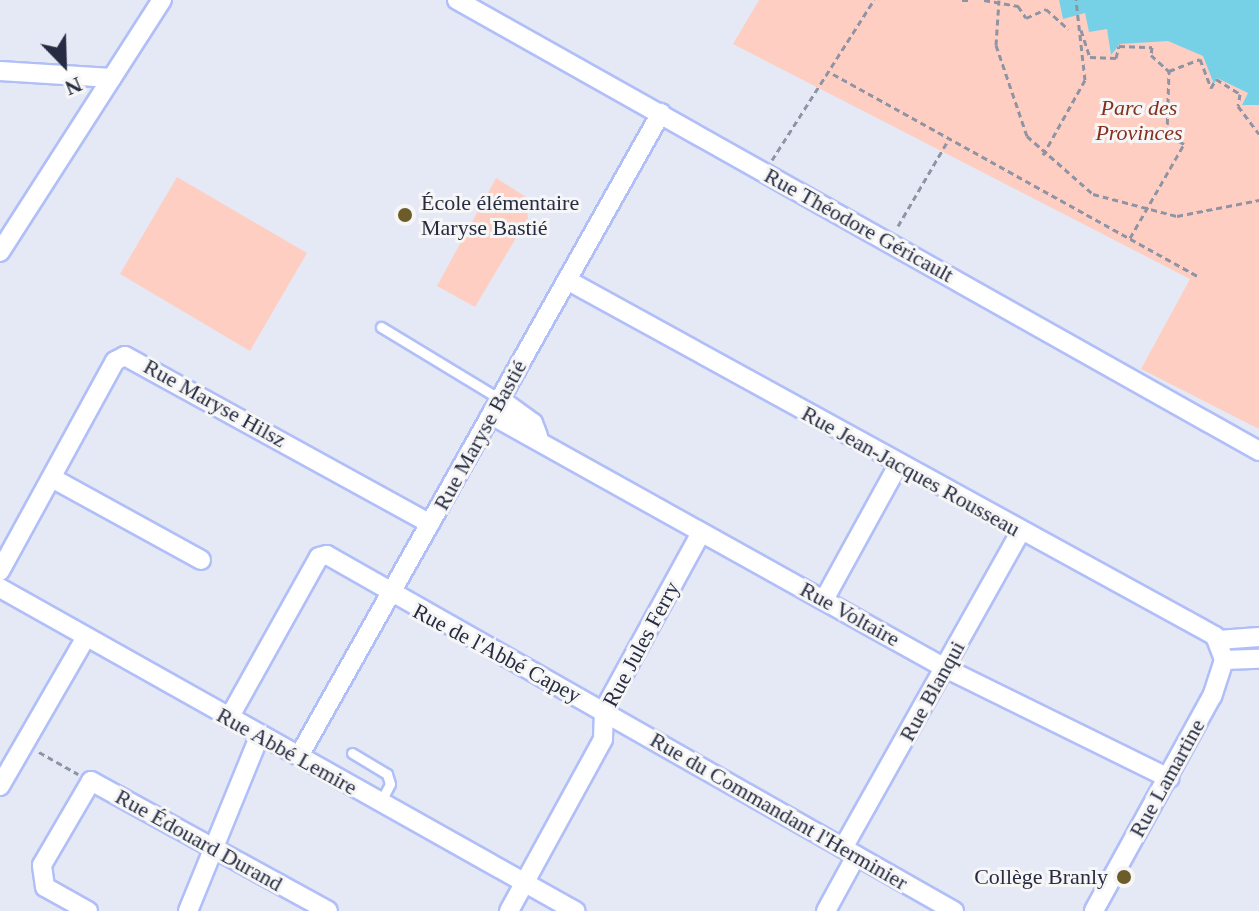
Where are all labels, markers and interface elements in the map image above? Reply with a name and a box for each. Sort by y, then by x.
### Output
north arrow [24,24,104,104]
text: N [61,72,86,101]
park label: Parc des Provinces [1095,94,1183,146]
street label: Rue Théodore Géricault [760,162,958,288]
place label: École élémentaire Maryse Bastié [421,189,579,240]
marker: École élémentaire Maryse Bastié [396,206,414,224]
street label: Rue Maryse Hilsz [139,353,291,453]
street label: Rue Maryse Bastié [428,355,532,515]
street label: Rue Jean-Jacques Rousseau [797,400,1025,542]
street label: Rue Voltaire [795,576,905,652]
street label: Rue Jules Ferry [597,577,685,711]
street label: Rue de l'Abbé Capey [408,598,586,708]
street label: Rue Blanqui [894,636,970,746]
street label: Rue Abbé Lemire [212,701,362,801]
street label: Rue Lamartine [1124,714,1210,842]
street label: Rue du Commandant l'Herminier [646,726,912,896]
street label: Rue Édouard Durand [111,783,287,897]
place label: Collège Branly [974,864,1108,890]
marker: Collège Branly [1115,868,1133,886]

